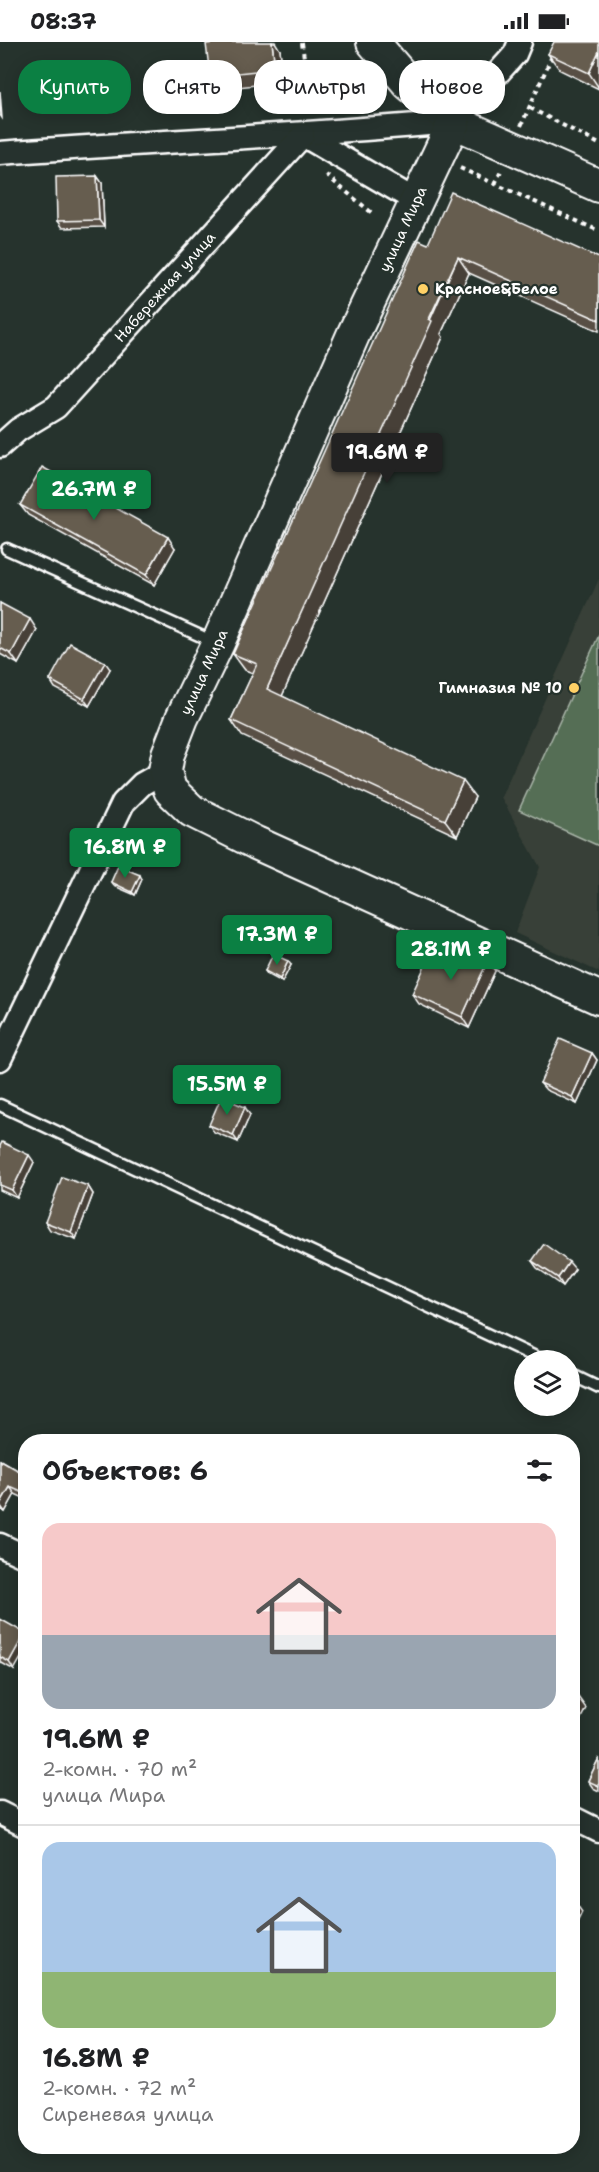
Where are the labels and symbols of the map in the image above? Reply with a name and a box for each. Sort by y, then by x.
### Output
street label: улица Мира [374,182,432,275]
street label: Набережная улица [110,227,220,347]
place label: Красное&Белое [435,279,558,299]
marker: Красное&Белое [416,282,430,296]
pin: 19.6M ₽ [332,433,442,484]
pin: 26.7M ₽ [39,470,149,521]
street label: улица Мира [175,625,233,718]
place label: Гимназия № 10 [438,678,562,698]
marker: Гимназия № 10 [567,681,581,695]
pin: 16.8M ₽ [70,828,180,879]
pin: 17.3M ₽ [222,915,332,966]
pin: 28.1M ₽ [396,930,506,981]
pin: 15.5M ₽ [172,1065,282,1116]

